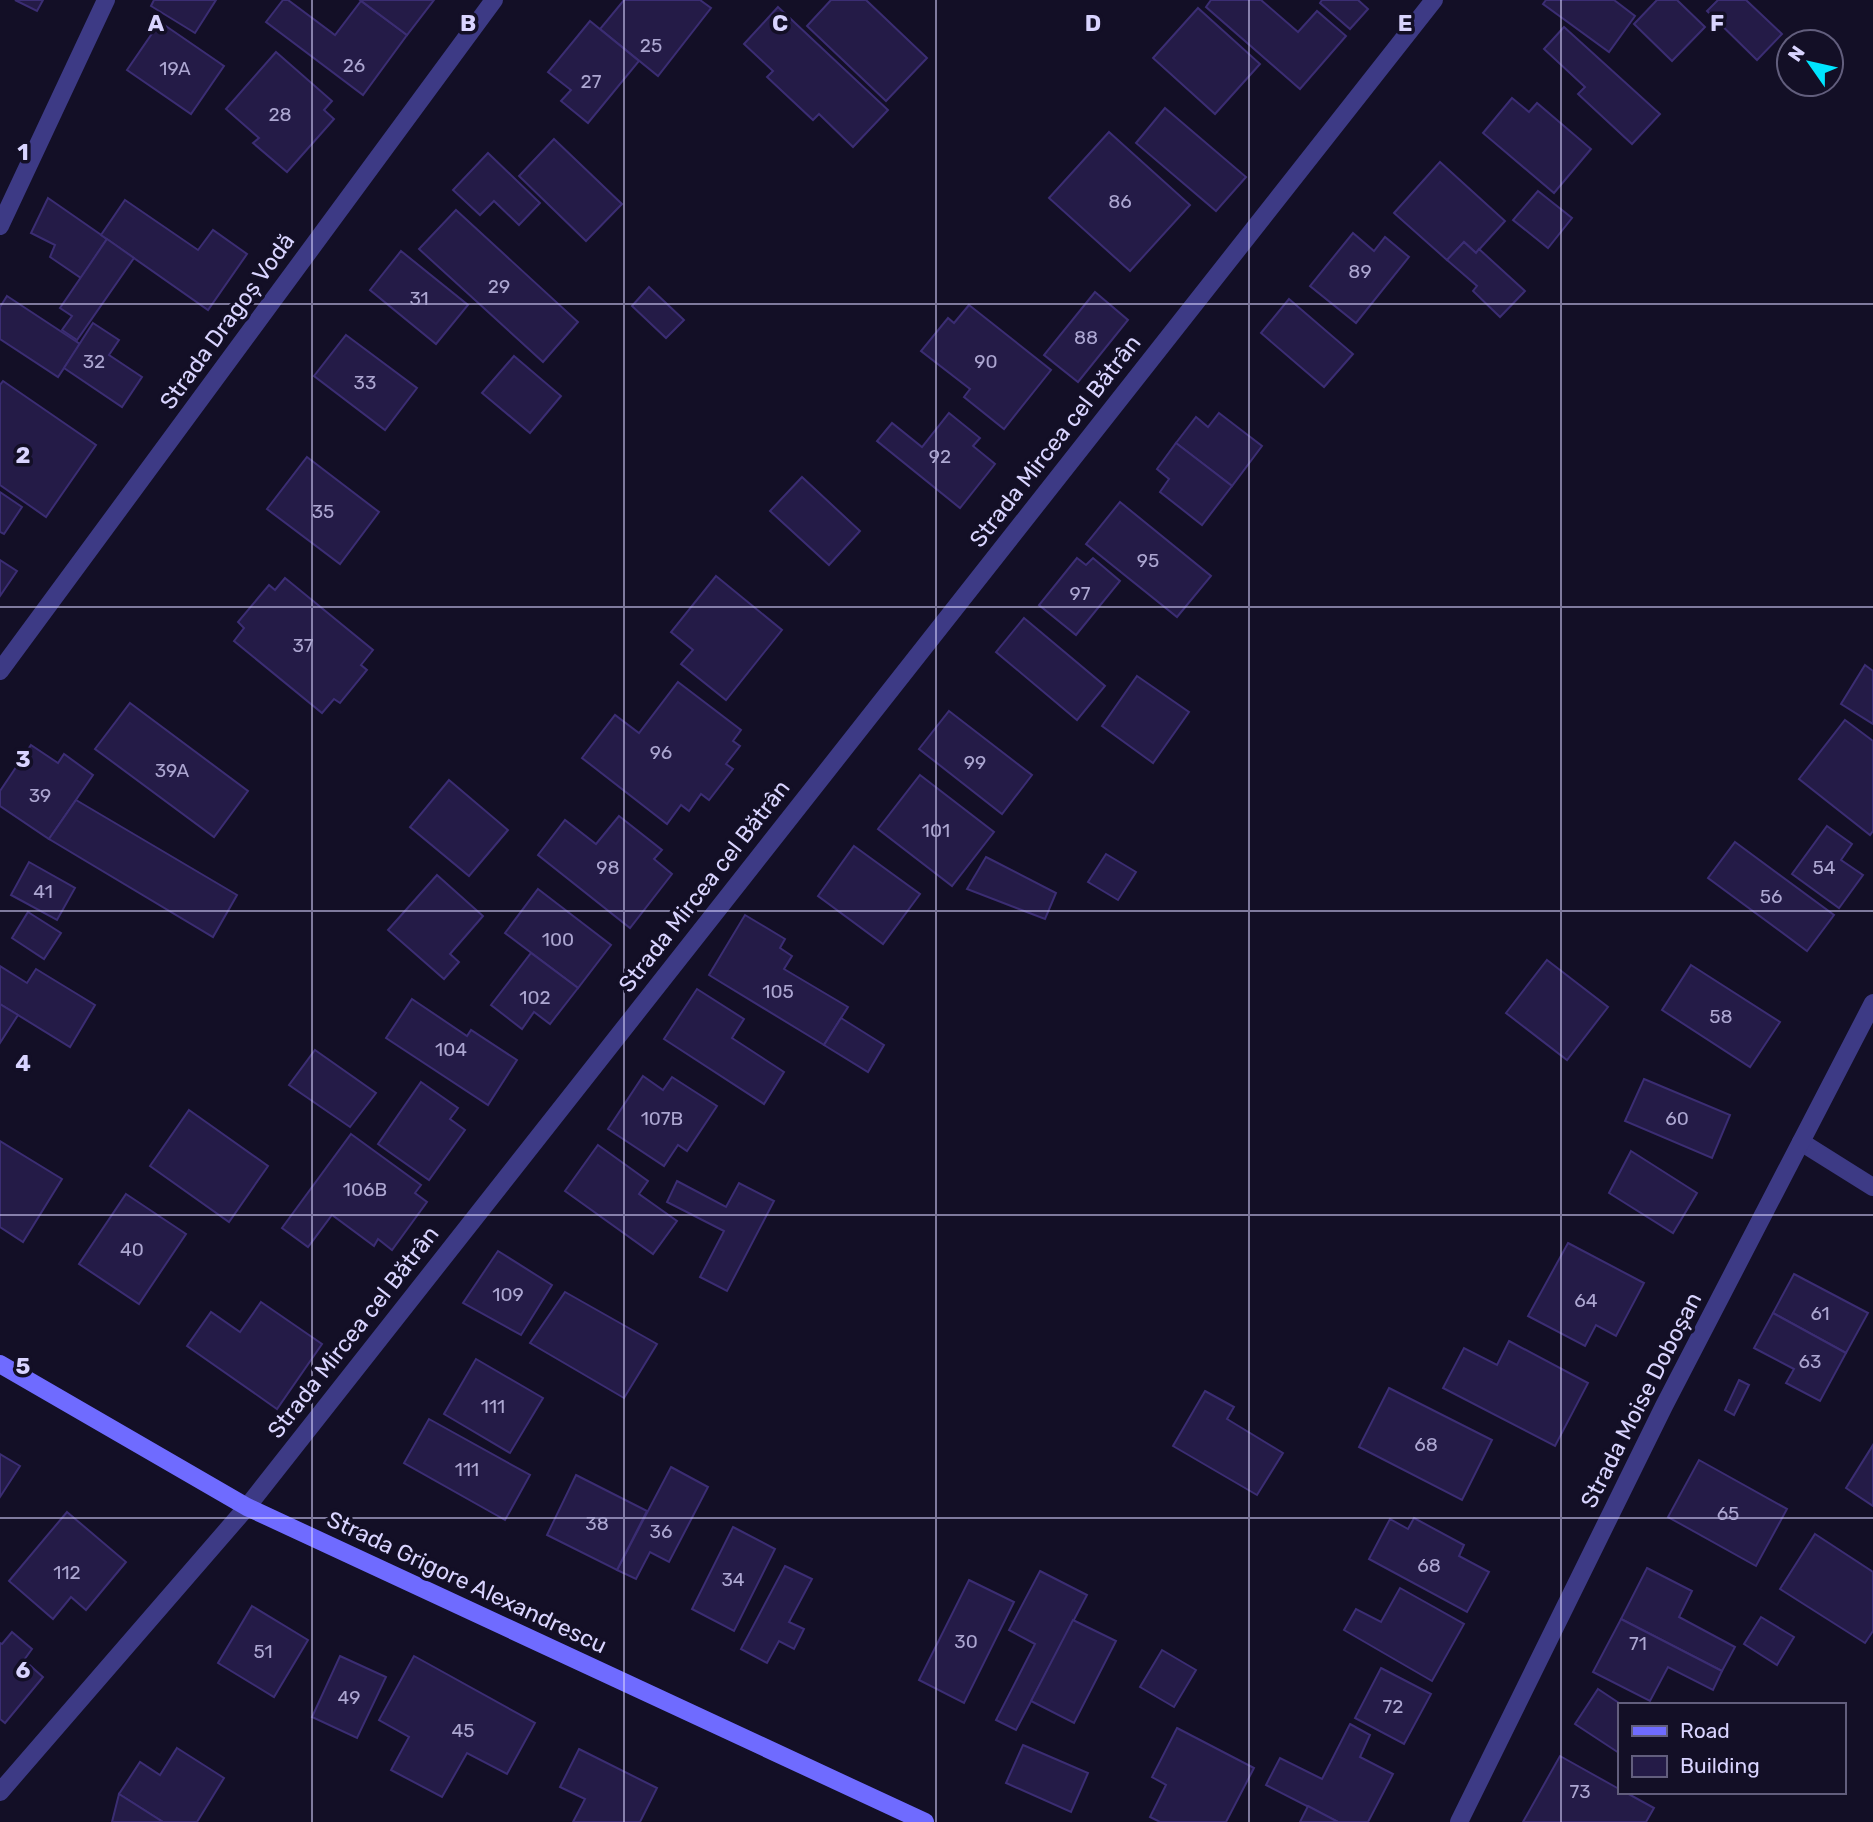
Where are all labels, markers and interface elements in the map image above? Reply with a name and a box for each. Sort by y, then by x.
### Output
text: A [148,9,165,37]
text: B [460,9,476,37]
text: C [772,9,788,37]
text: D [1085,9,1101,37]
text: E [1398,9,1412,37]
text: F [1710,9,1724,37]
north arrow [1775,28,1845,98]
house number: 25 [640,34,662,57]
text: N [1783,42,1810,66]
house number: 26 [343,54,365,77]
house number: 19A [159,57,191,80]
house number: 27 [581,70,602,93]
house number: 28 [268,103,292,126]
text: 1 [17,138,29,166]
house number: 86 [1108,190,1132,213]
street label: Strada Dragoș Vodă [154,228,300,414]
house number: 89 [1348,260,1372,283]
house number: 29 [488,275,510,298]
house number: 31 [409,287,429,310]
house number: 88 [1074,326,1098,349]
street label: Strada Mircea cel Bătrân [963,329,1147,553]
house number: 32 [83,350,105,373]
house number: 90 [974,350,998,373]
house number: 33 [354,371,376,394]
text: 2 [16,441,30,469]
house number: 92 [929,445,951,468]
house number: 35 [312,500,334,523]
house number: 95 [1137,549,1159,572]
house number: 97 [1069,582,1091,605]
house number: 37 [292,634,314,657]
house number: 96 [650,741,672,764]
text: 3 [15,745,31,773]
house number: 99 [964,751,986,774]
house number: 39A [155,759,190,782]
street label: Strada Mircea cel Bătrân [612,774,796,998]
house number: 39 [29,784,51,807]
house number: 101 [922,819,950,842]
house number: 98 [596,856,620,879]
house number: 54 [1812,856,1836,879]
house number: 41 [33,880,53,903]
house number: 56 [1760,885,1782,908]
house number: 100 [542,928,574,951]
house number: 105 [762,980,794,1003]
house number: 102 [519,986,551,1009]
house number: 58 [1709,1005,1733,1028]
house number: 104 [435,1038,467,1061]
text: 4 [15,1049,31,1077]
house number: 107B [641,1107,683,1130]
house number: 60 [1665,1107,1689,1130]
house number: 106B [343,1178,387,1201]
street label: Strada Mircea cel Bătrân [261,1220,445,1444]
house number: 40 [120,1238,144,1261]
house number: 109 [492,1283,524,1306]
street label: Strada Moise Doboșan [1574,1288,1708,1512]
house number: 64 [1574,1289,1598,1312]
house number: 61 [1810,1302,1830,1325]
house number: 63 [1799,1350,1821,1373]
text: 5 [16,1352,31,1380]
house number: 111 [481,1395,505,1418]
house number: 68 [1414,1433,1438,1456]
house number: 111 [455,1458,479,1481]
house number: 65 [1717,1502,1739,1525]
street label: Strada Grigore Alexandrescu [323,1505,611,1659]
house number: 38 [585,1512,609,1535]
house number: 36 [650,1520,672,1543]
house number: 68 [1417,1554,1441,1577]
house number: 112 [53,1561,81,1584]
house number: 34 [721,1568,745,1591]
house number: 30 [954,1630,978,1653]
house number: 71 [1629,1632,1647,1655]
house number: 51 [253,1640,273,1663]
text: 6 [16,1656,31,1684]
house number: 49 [338,1686,360,1709]
house number: 72 [1383,1695,1403,1718]
legend [1618,1703,1845,1794]
text: Road [1680,1718,1730,1743]
house number: 45 [451,1719,475,1742]
text: Building [1680,1753,1760,1778]
house number: 73 [1569,1780,1591,1803]

